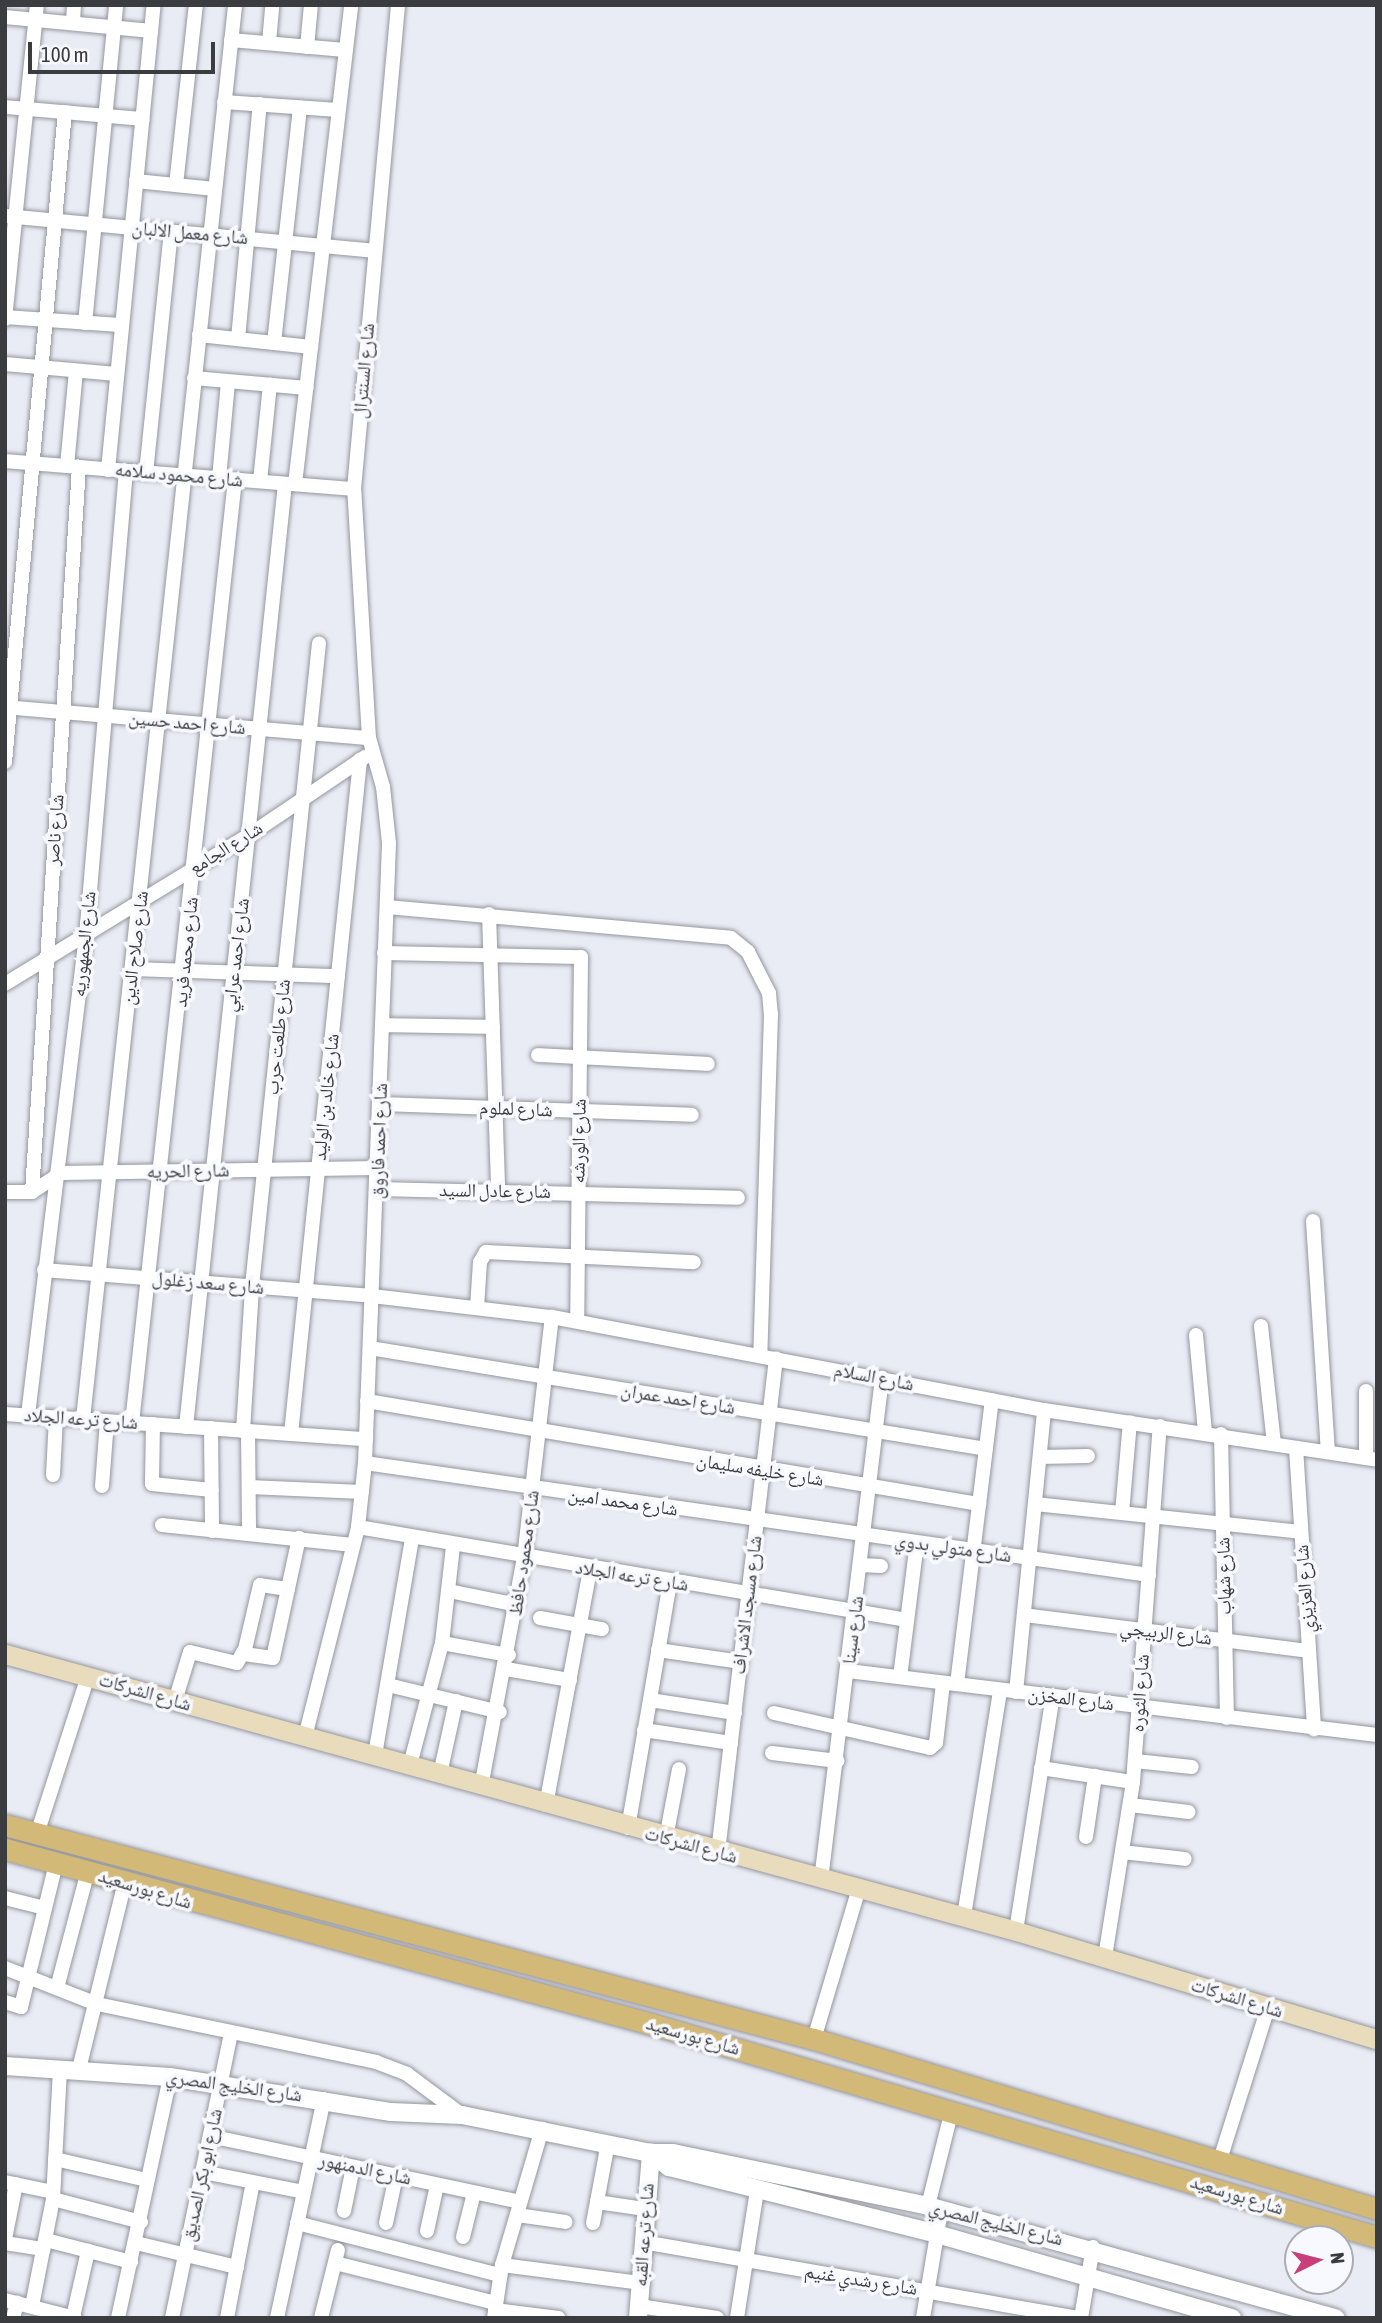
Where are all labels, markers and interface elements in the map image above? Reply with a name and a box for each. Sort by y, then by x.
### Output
scale bar [32,28,219,72]
text: 100 m [41,42,89,66]
street label: شارع معمل الالبان [131,217,249,249]
street label: شارع السنترال [348,322,380,420]
street label: شارع محمود سلامه [114,458,244,492]
street label: شارع احمد حسين [128,707,246,739]
street label: شارع ناصر [41,794,69,866]
street label: شارع الجامع [185,816,267,880]
street label: شارع صلاح الدين [117,889,153,1007]
street label: شارع الجمهوريه [67,890,101,998]
street label: شارع محمد فريد [169,896,203,1008]
street label: شارع احمد عرابي [218,897,254,1013]
street label: شارع طلعت حرب [261,978,295,1096]
street label: شارع خالد بن الوليد [308,1032,344,1162]
street label: شارع احمد فاروق [366,1083,392,1199]
street label: شارع لملوم [479,1096,553,1122]
street label: شارع الورشه [567,1099,591,1183]
street label: شارع الحريه [146,1159,230,1183]
street label: شارع عادل السيد [439,1179,551,1203]
street label: شارع سعد زغلول [151,1267,265,1299]
street label: شارع السلام [832,1358,916,1396]
street label: شارع احمد عمران [619,1379,737,1419]
street label: شارع ترعه الجلاد [23,1404,139,1434]
street label: شارع خليفه سليمان [695,1449,825,1491]
street label: شارع محمد امين [567,1483,679,1521]
street label: شارع محمود حافظ [504,1489,544,1617]
street label: شارع متولي بدوي [893,1529,1013,1567]
street label: شارع مسجد الاشراف [727,1534,767,1676]
street label: شارع شهاب [1212,1537,1236,1615]
street label: شارع العزيزي [1291,1544,1319,1634]
street label: شارع ترعه الجلاد [574,1556,690,1596]
street label: شارع سينا [838,1595,868,1665]
street label: شارع الربيجي [1119,1616,1213,1650]
street label: شارع الثوره [1126,1653,1154,1733]
street label: شارع الشركات [96,1668,194,1716]
street label: شارع المخزن [1027,1682,1115,1716]
street label: شارع الشركات [642,1822,740,1868]
street label: شارع بورسعيد [96,1864,194,1914]
street label: شارع الشركات [1188,1973,1286,2023]
street label: شارع بورسعيد [644,2012,742,2060]
street label: شارع الخليج المصري [164,2065,304,2107]
street label: شارع ابو بكر الصديق [177,2106,227,2244]
street label: شارع الدمنهور [317,2148,413,2190]
street label: شارع بورسعيد [1188,2170,1286,2220]
street label: شارع ترعه القبه [629,2182,659,2288]
street label: شارع الخليج المصري [927,2195,1065,2251]
north arrow [1284,2225,1354,2295]
text: N [1326,2251,1349,2265]
street label: شارع رشدي غنيم [803,2260,919,2300]

